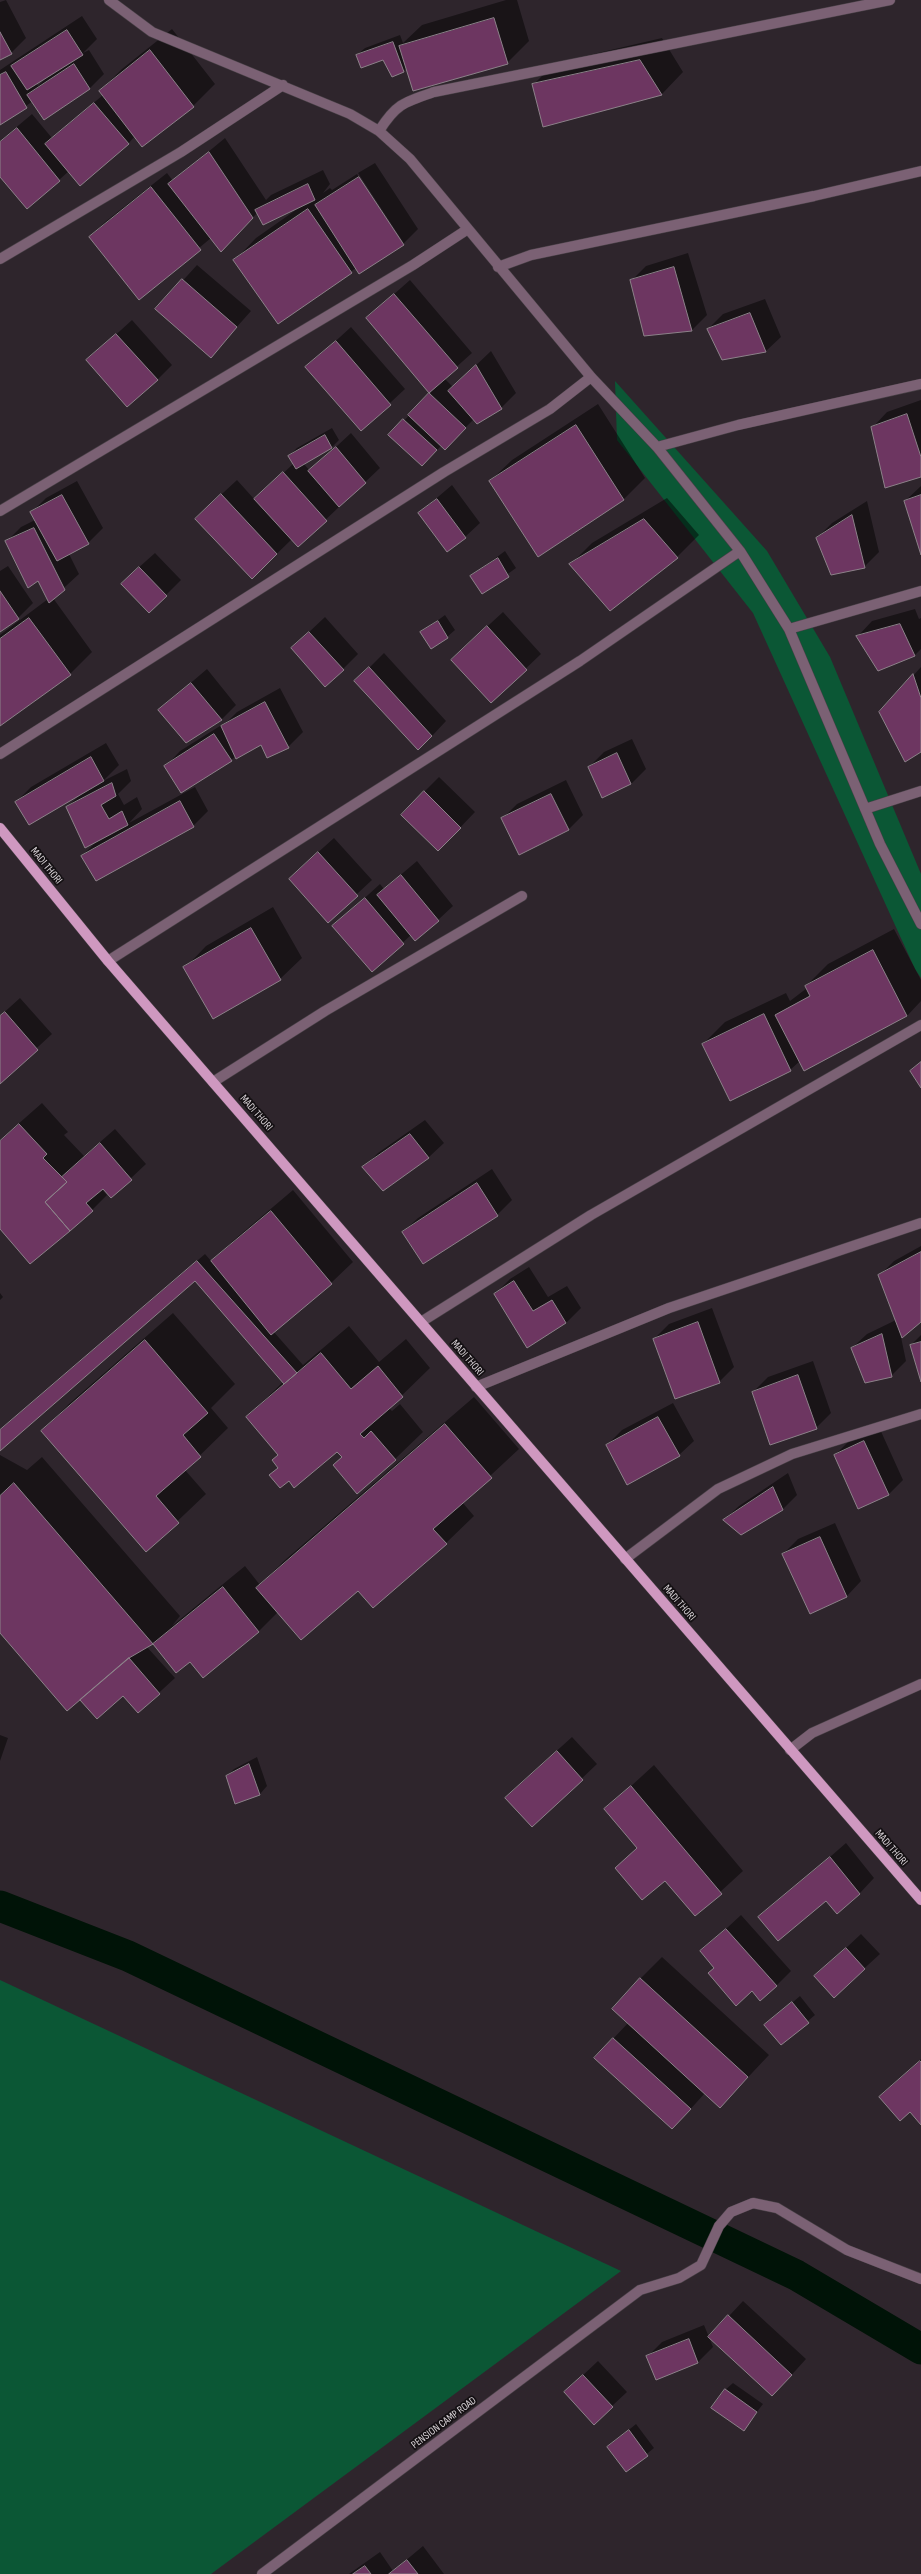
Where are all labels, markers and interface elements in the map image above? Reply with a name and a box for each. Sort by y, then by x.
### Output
street label: MADI THORI [27,845,65,887]
street label: MADI THORI [237,1092,275,1134]
street label: MADI THORI [448,1337,486,1379]
street label: MADI THORI [660,1582,698,1624]
street label: MADI THORI [872,1827,910,1869]
street label: PENSION CAMP ROAD [409,2394,479,2452]

